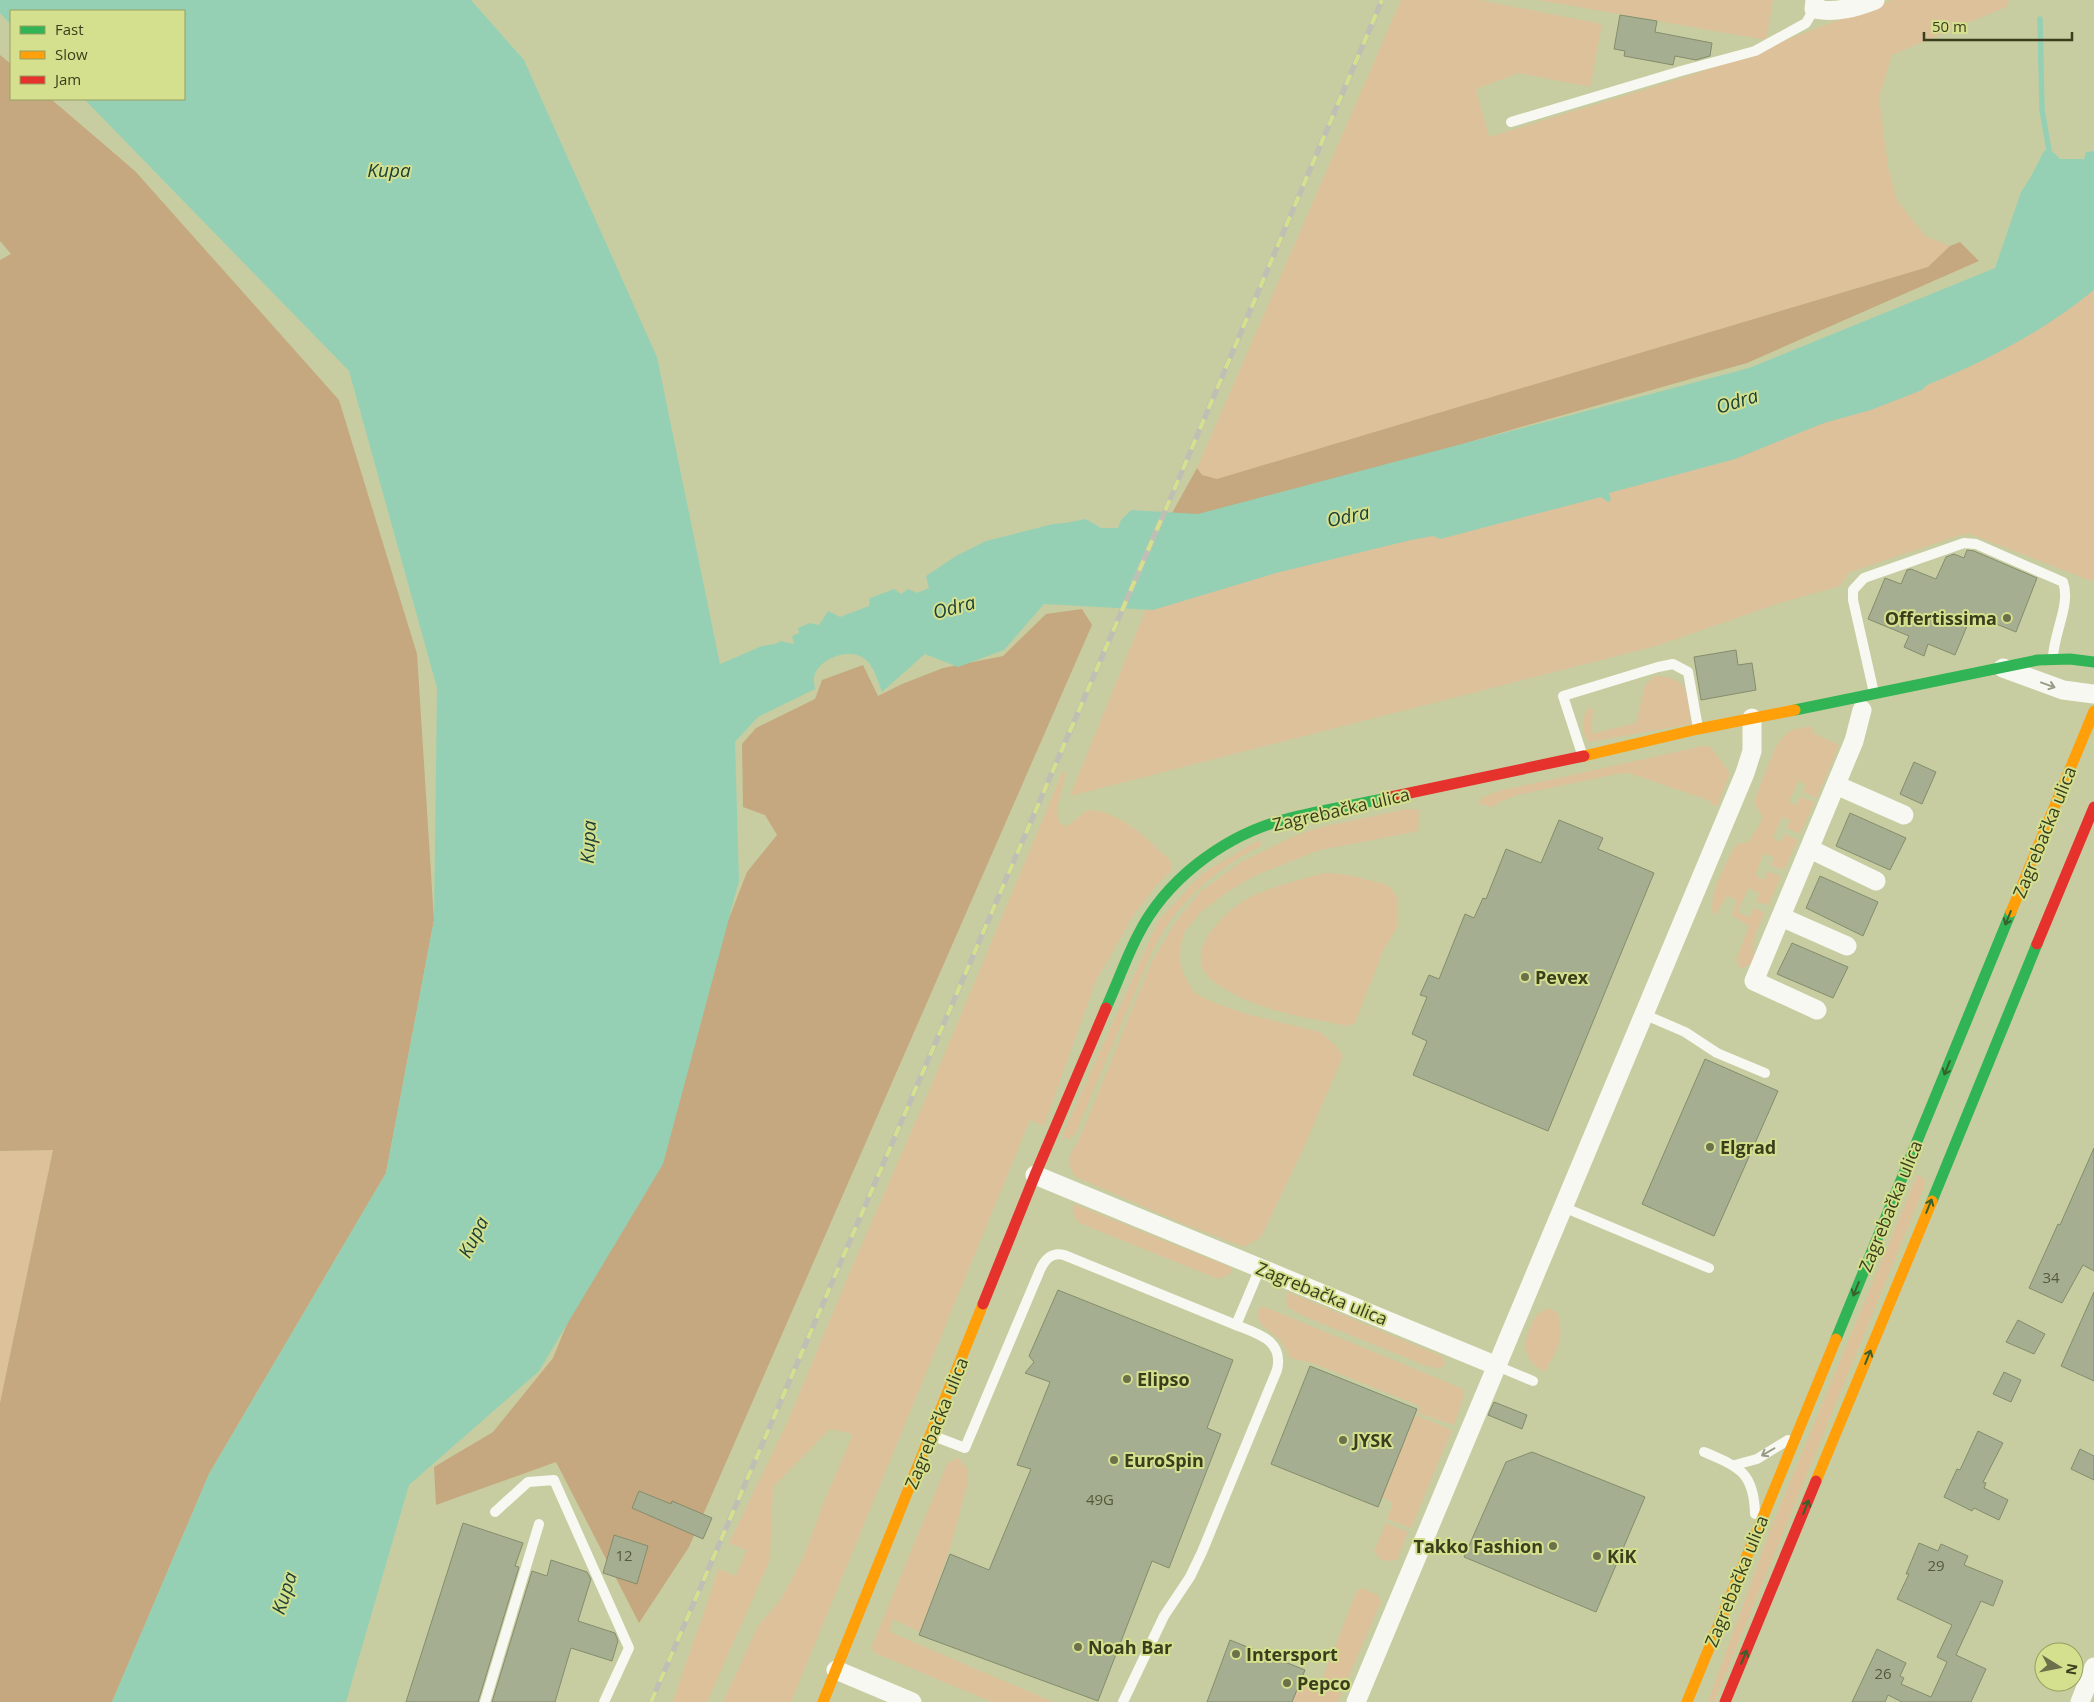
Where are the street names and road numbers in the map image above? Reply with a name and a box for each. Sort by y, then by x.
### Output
street label: Zagrebačka ulica [2007,763,2081,901]
street label: Zagrebačka ulica [1270,782,1412,836]
street label: Zagrebačka ulica [1853,1137,1927,1275]
street label: Zagrebačka ulica [1253,1256,1391,1330]
street label: Zagrebačka ulica [899,1354,973,1492]
street label: Zagrebačka ulica [1699,1512,1773,1650]

